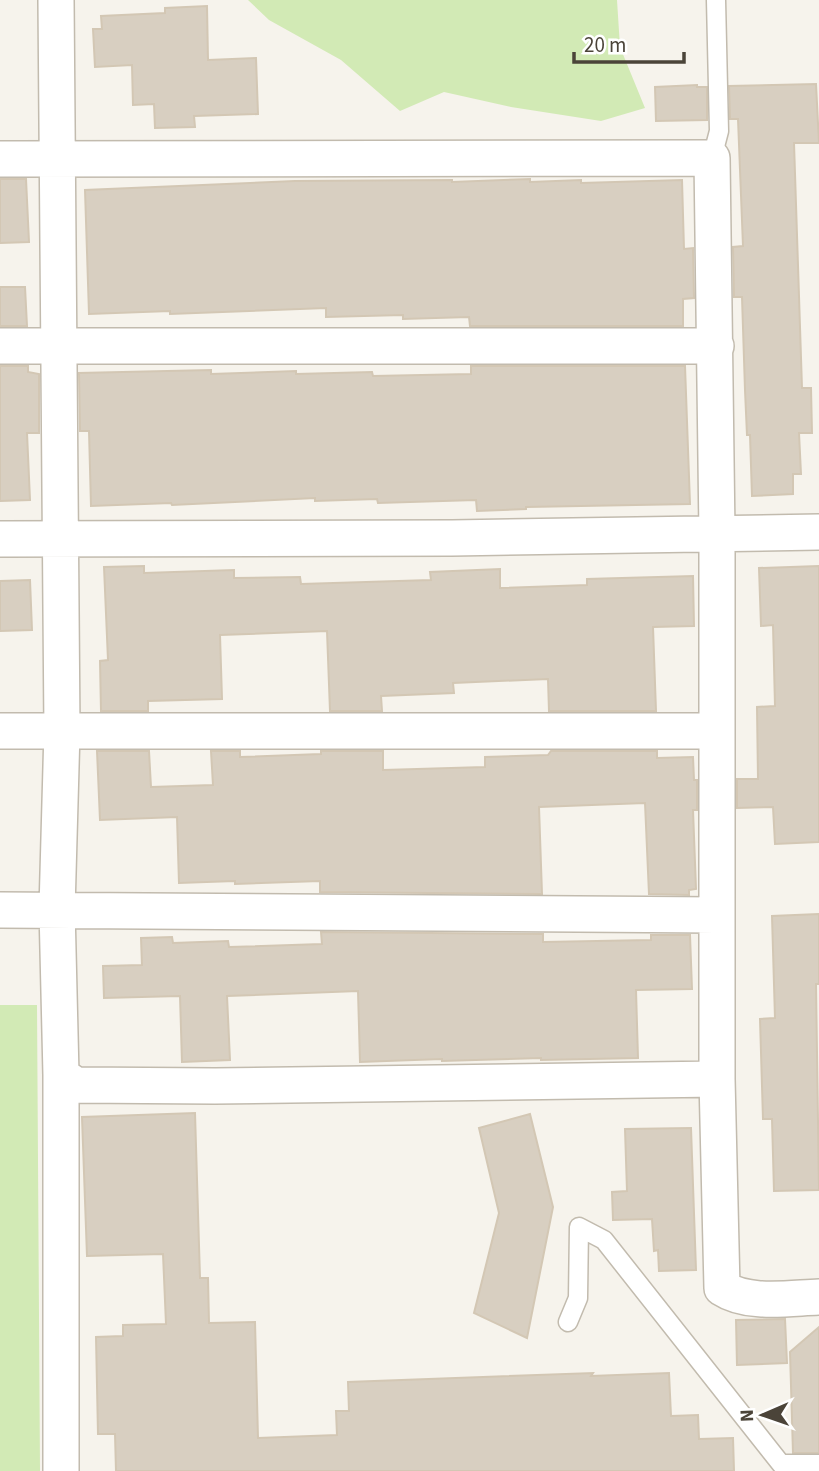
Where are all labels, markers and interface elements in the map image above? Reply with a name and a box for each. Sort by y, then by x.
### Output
scale bar [574,21,684,65]
text: 20 m [584,30,626,60]
north arrow [728,1380,798,1450]
text: N [734,1409,761,1422]

